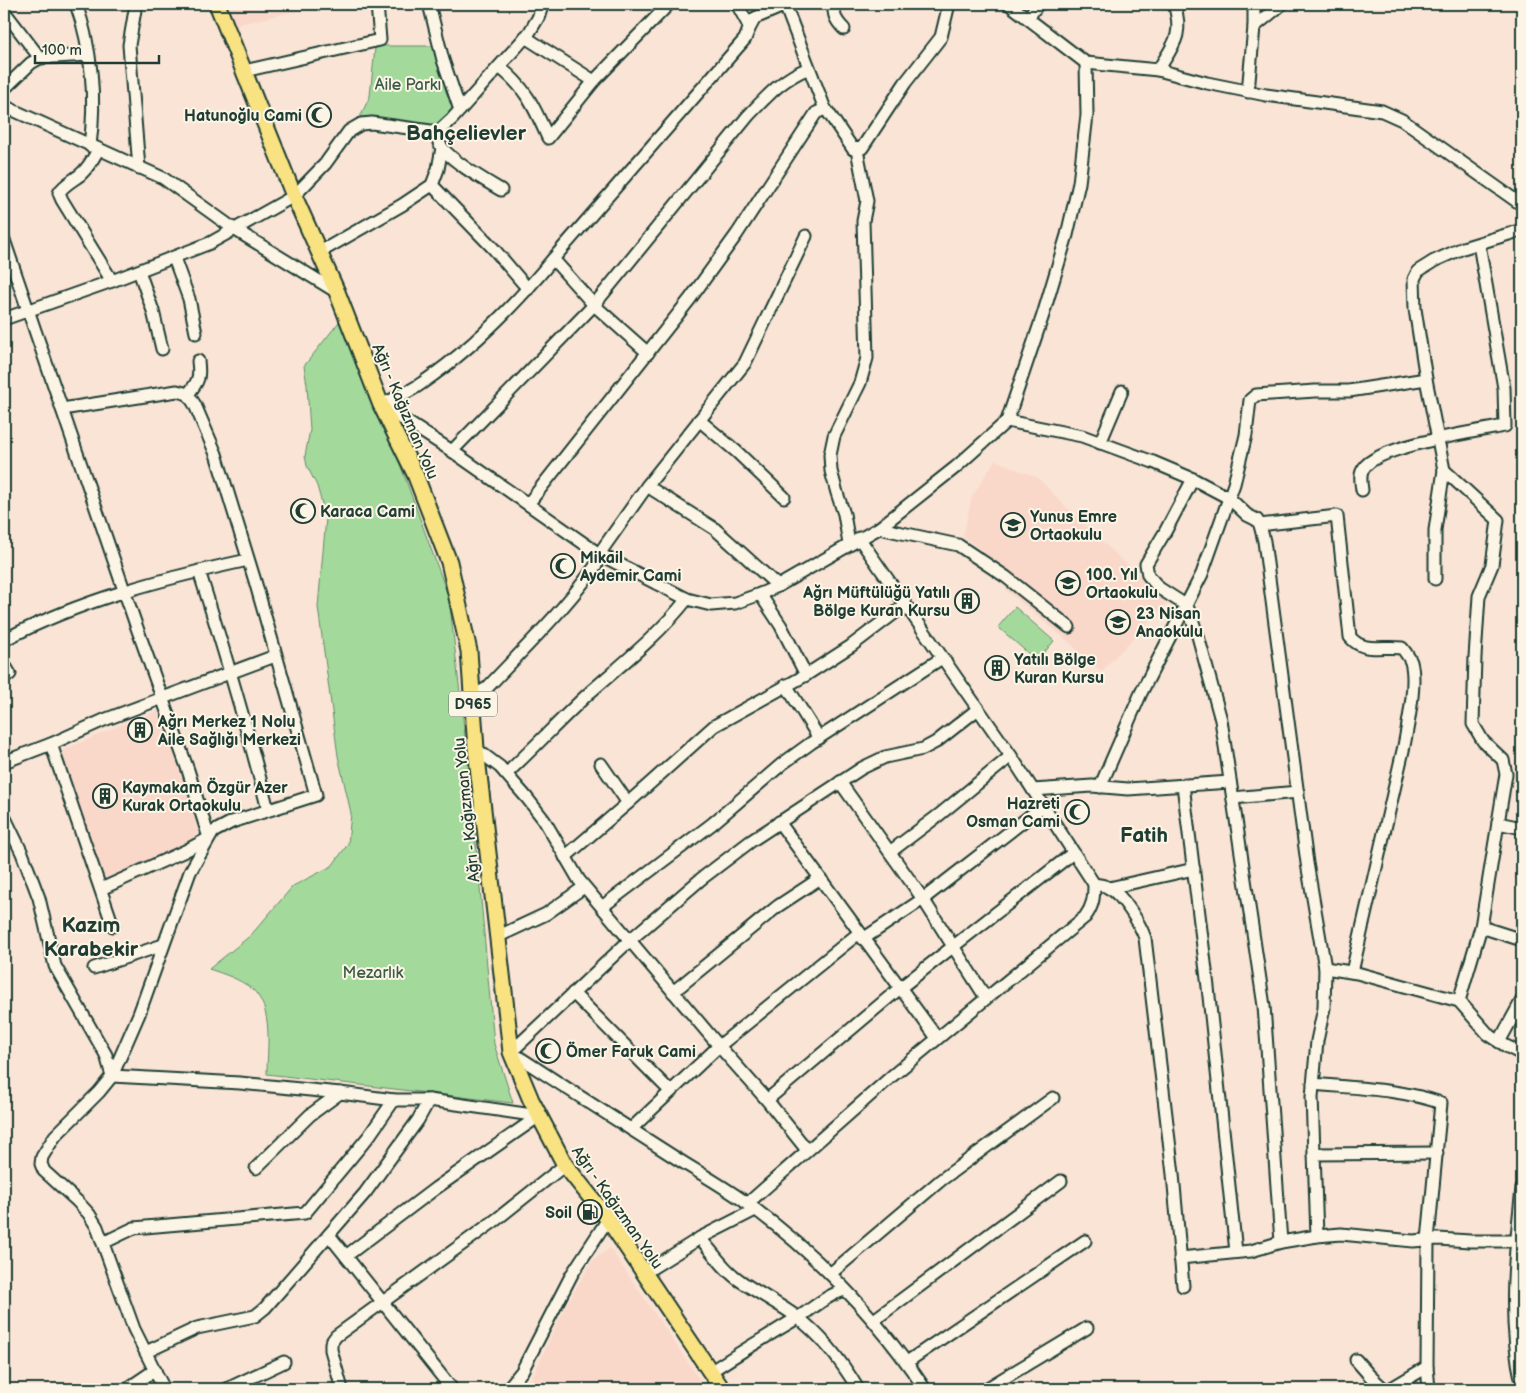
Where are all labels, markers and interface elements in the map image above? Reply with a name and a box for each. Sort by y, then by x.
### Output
scale bar [35,32,159,64]
text: 100 m [42,41,82,60]
park label: Aile Parkı [375,76,441,95]
mosque icon: Hatunoğlu Cami [306,102,332,128]
place label: Hatunoğlu Cami [184,107,302,126]
district label: Bahçelievler [406,121,527,146]
street label: Ağrı - Kağızman Yolu [367,341,442,482]
mosque icon: Karaca Cami [290,498,316,524]
place label: Karaca Cami [320,503,415,522]
place label: Yunus Emre Ortaokulu [1030,508,1117,545]
school or university icon: Yunus Emre Ortaokulu [1000,512,1026,538]
place label: Mikail Aydemir Cami [579,549,681,586]
mosque icon: Mikail Aydemir Cami [550,553,576,579]
place label: 100. Yıl Ortaokulu [1086,566,1158,603]
school or university icon: 100. Yıl Ortaokulu [1055,570,1081,596]
place label: Ağrı Müftülüğü Yatılı Bölge Kuran Kursu [802,584,950,621]
building icon: Ağrı Müftülüğü Yatılı Bölge Kuran Kursu [954,588,980,614]
place label: 23 Nisan Anaokulu [1135,605,1203,642]
school or university icon: 23 Nisan Anaokulu [1105,609,1131,635]
place label: Yatılı Bölge Kuran Kursu [1014,651,1104,688]
building icon: Yatılı Bölge Kuran Kursu [984,655,1010,681]
road number: D965 [449,692,497,716]
place label: Ağrı Merkez 1 Nolu Aile Sağlığı Merkezi [157,713,301,750]
building icon: Ağrı Merkez 1 Nolu Aile Sağlığı Merkezi [127,717,153,743]
street label: Ağrı - Kağızman Yolu [450,736,485,883]
place label: Kaymakam Özgür Azer Kurak Ortaokulu [122,777,288,816]
building icon: Kaymakam Özgür Azer Kurak Ortaokulu [92,783,118,809]
place label: Hazreti Osman Cami [966,795,1060,832]
mosque icon: Hazreti Osman Cami [1064,799,1090,825]
district label: Fatih [1120,823,1168,848]
district label: Kazım Karabekir [44,913,139,962]
park label: Mezarlık [343,964,404,983]
mosque icon: Ömer Faruk Cami [535,1038,561,1064]
place label: Ömer Faruk Cami [566,1041,696,1062]
street label: Ağrı - Kağızman Yolu [567,1143,666,1273]
fuel station icon: Soil [577,1199,603,1225]
place label: Soil [545,1204,572,1223]

